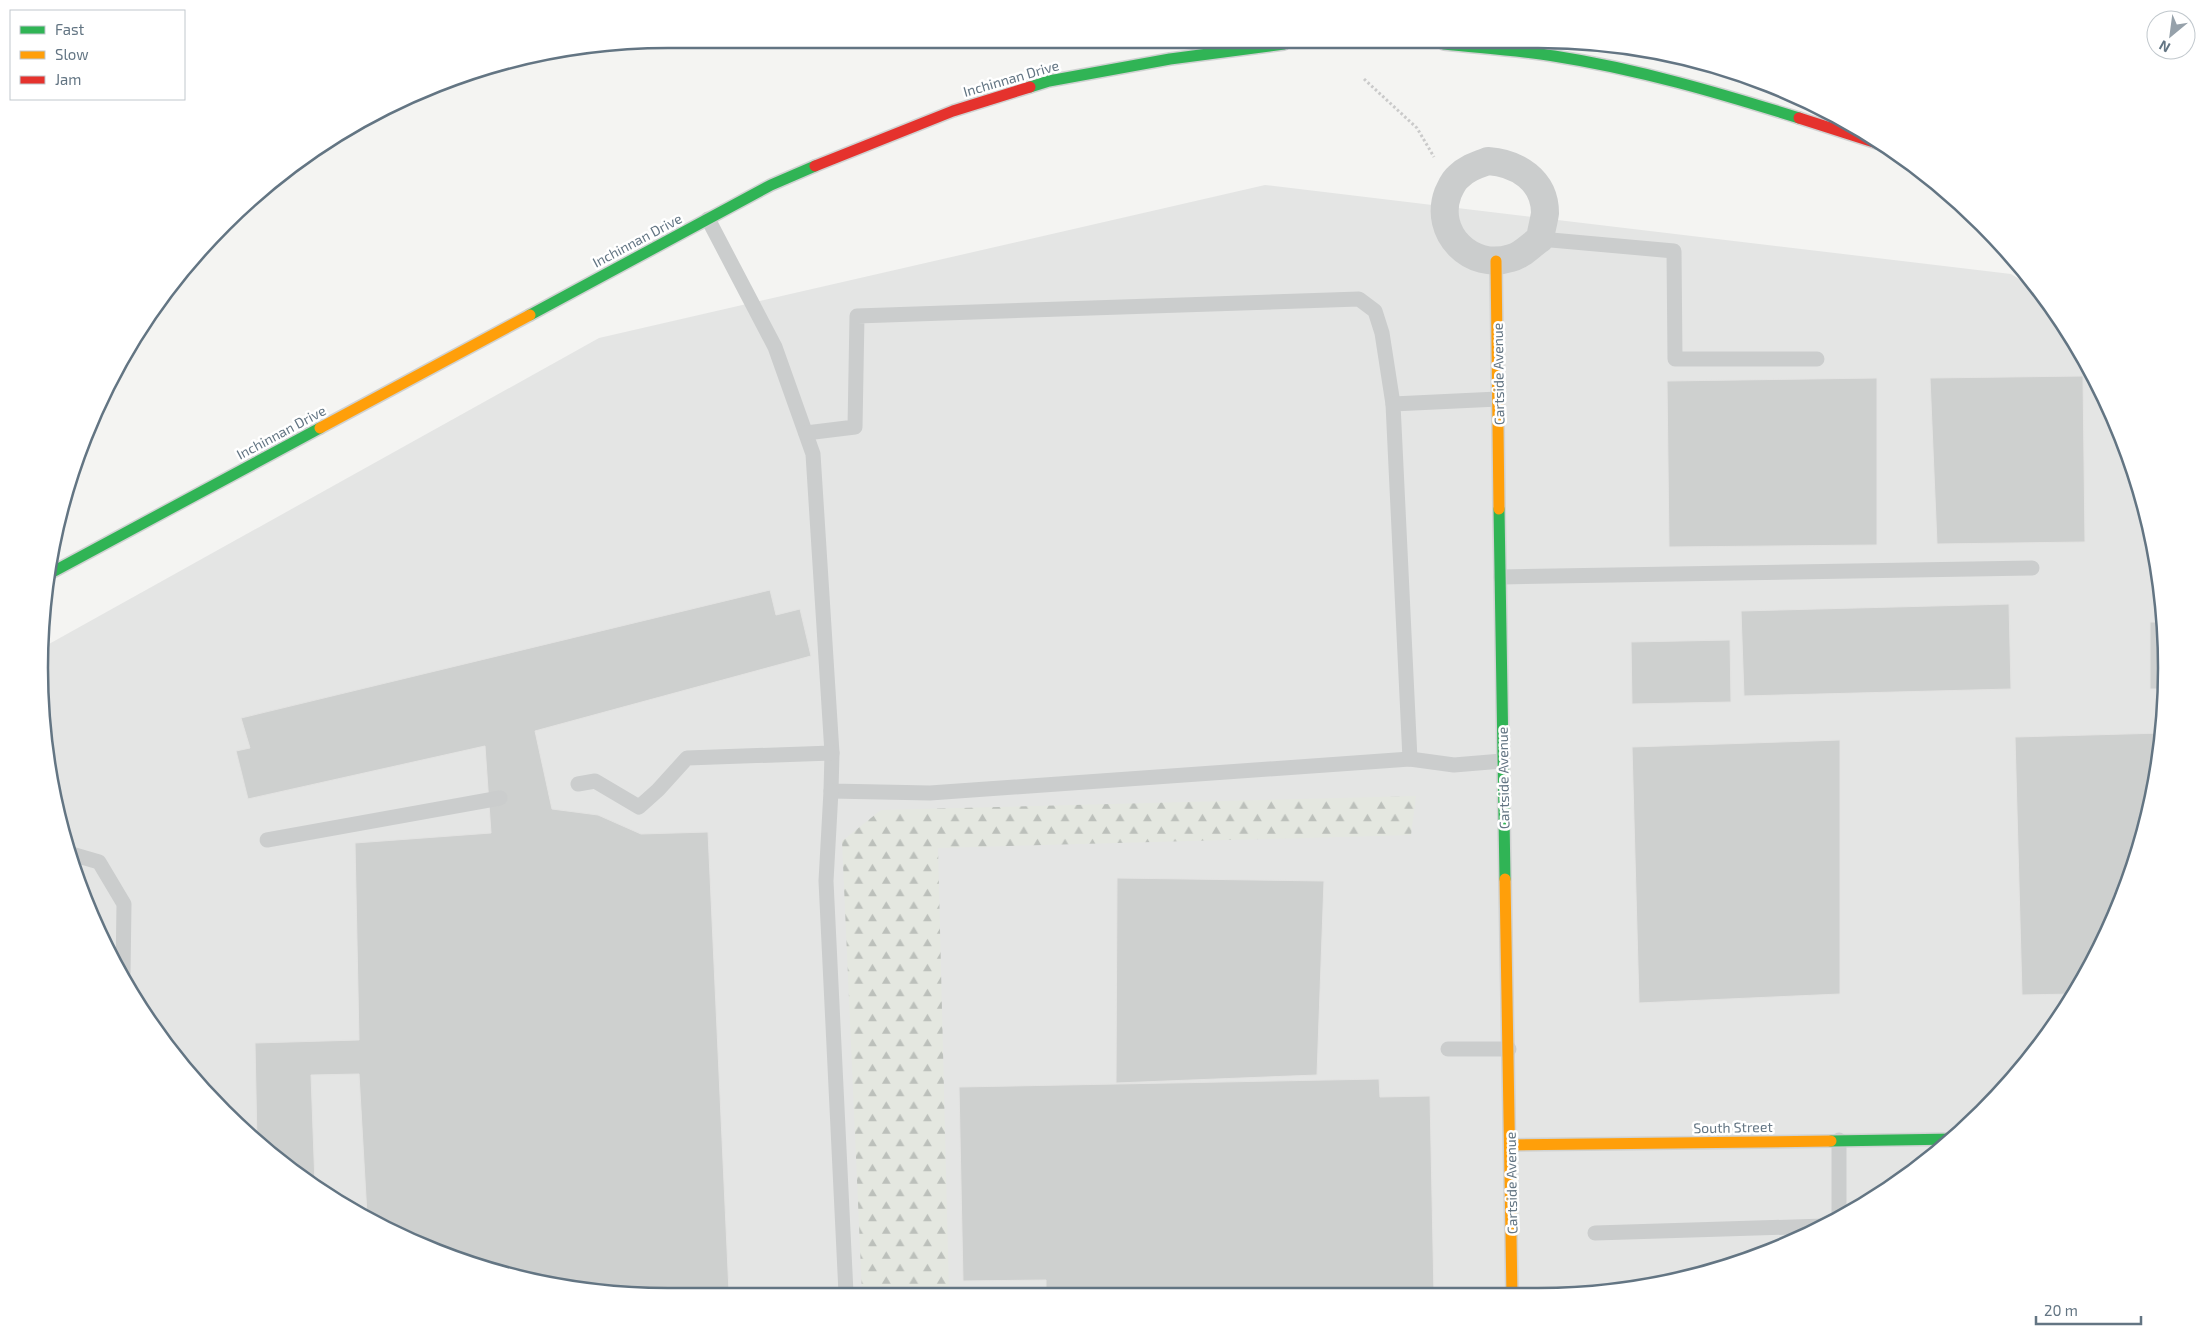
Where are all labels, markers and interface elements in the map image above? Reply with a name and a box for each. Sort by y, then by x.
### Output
legend [10,10,185,100]
north arrow [2146,10,2196,60]
text: Fast [55,20,85,38]
text: N [2156,37,2173,57]
text: Slow [55,45,89,63]
street label: Inchinnan Drive [961,56,1061,100]
text: Jam [55,70,81,88]
street label: Inchinnan Drive [589,209,685,271]
street label: Cartside Avenue [1489,323,1507,425]
street label: Inchinnan Drive [233,401,329,463]
street label: Cartside Avenue [1494,727,1512,829]
street label: South Street [1693,1118,1773,1136]
street label: Cartside Avenue [1502,1132,1520,1234]
scale bar [2036,1294,2141,1326]
text: 20 m [2044,1301,2078,1319]

